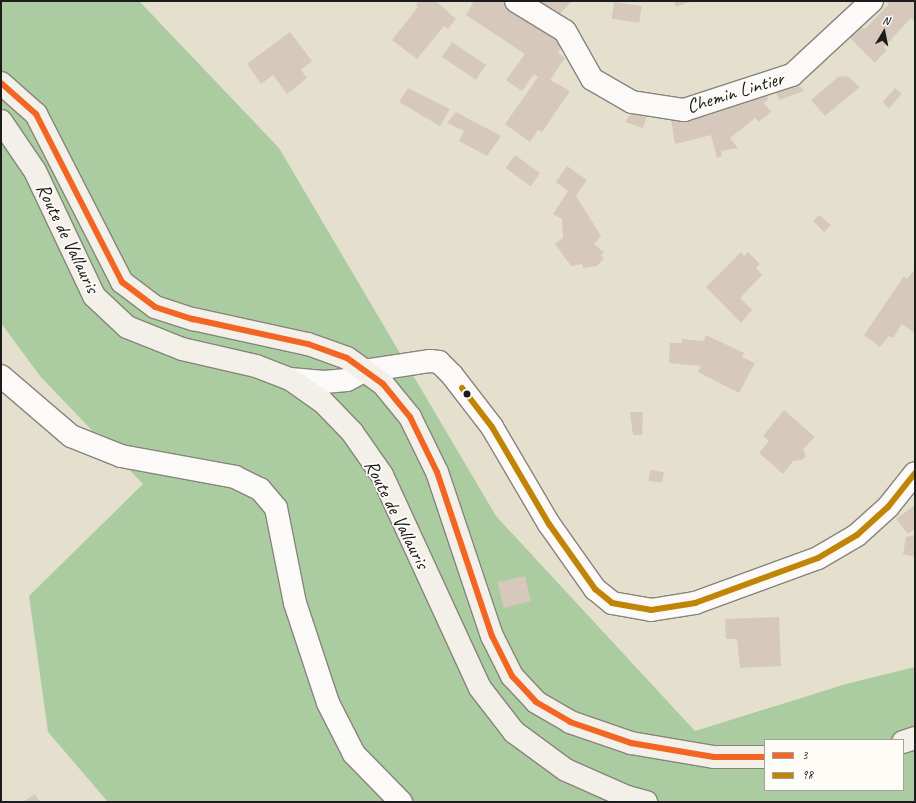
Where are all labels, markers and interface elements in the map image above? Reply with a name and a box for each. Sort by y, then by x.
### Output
north arrow [864,12,904,52]
text: N [882,13,891,28]
street label: Chemin Lintier [683,66,787,118]
street label: Route de Vallauris [31,179,105,297]
unlabelled marker [462,389,472,399]
street label: Route de Vallauris [359,455,435,573]
legend [764,739,904,791]
text: 3 [802,747,807,763]
text: 98 [802,767,813,783]

